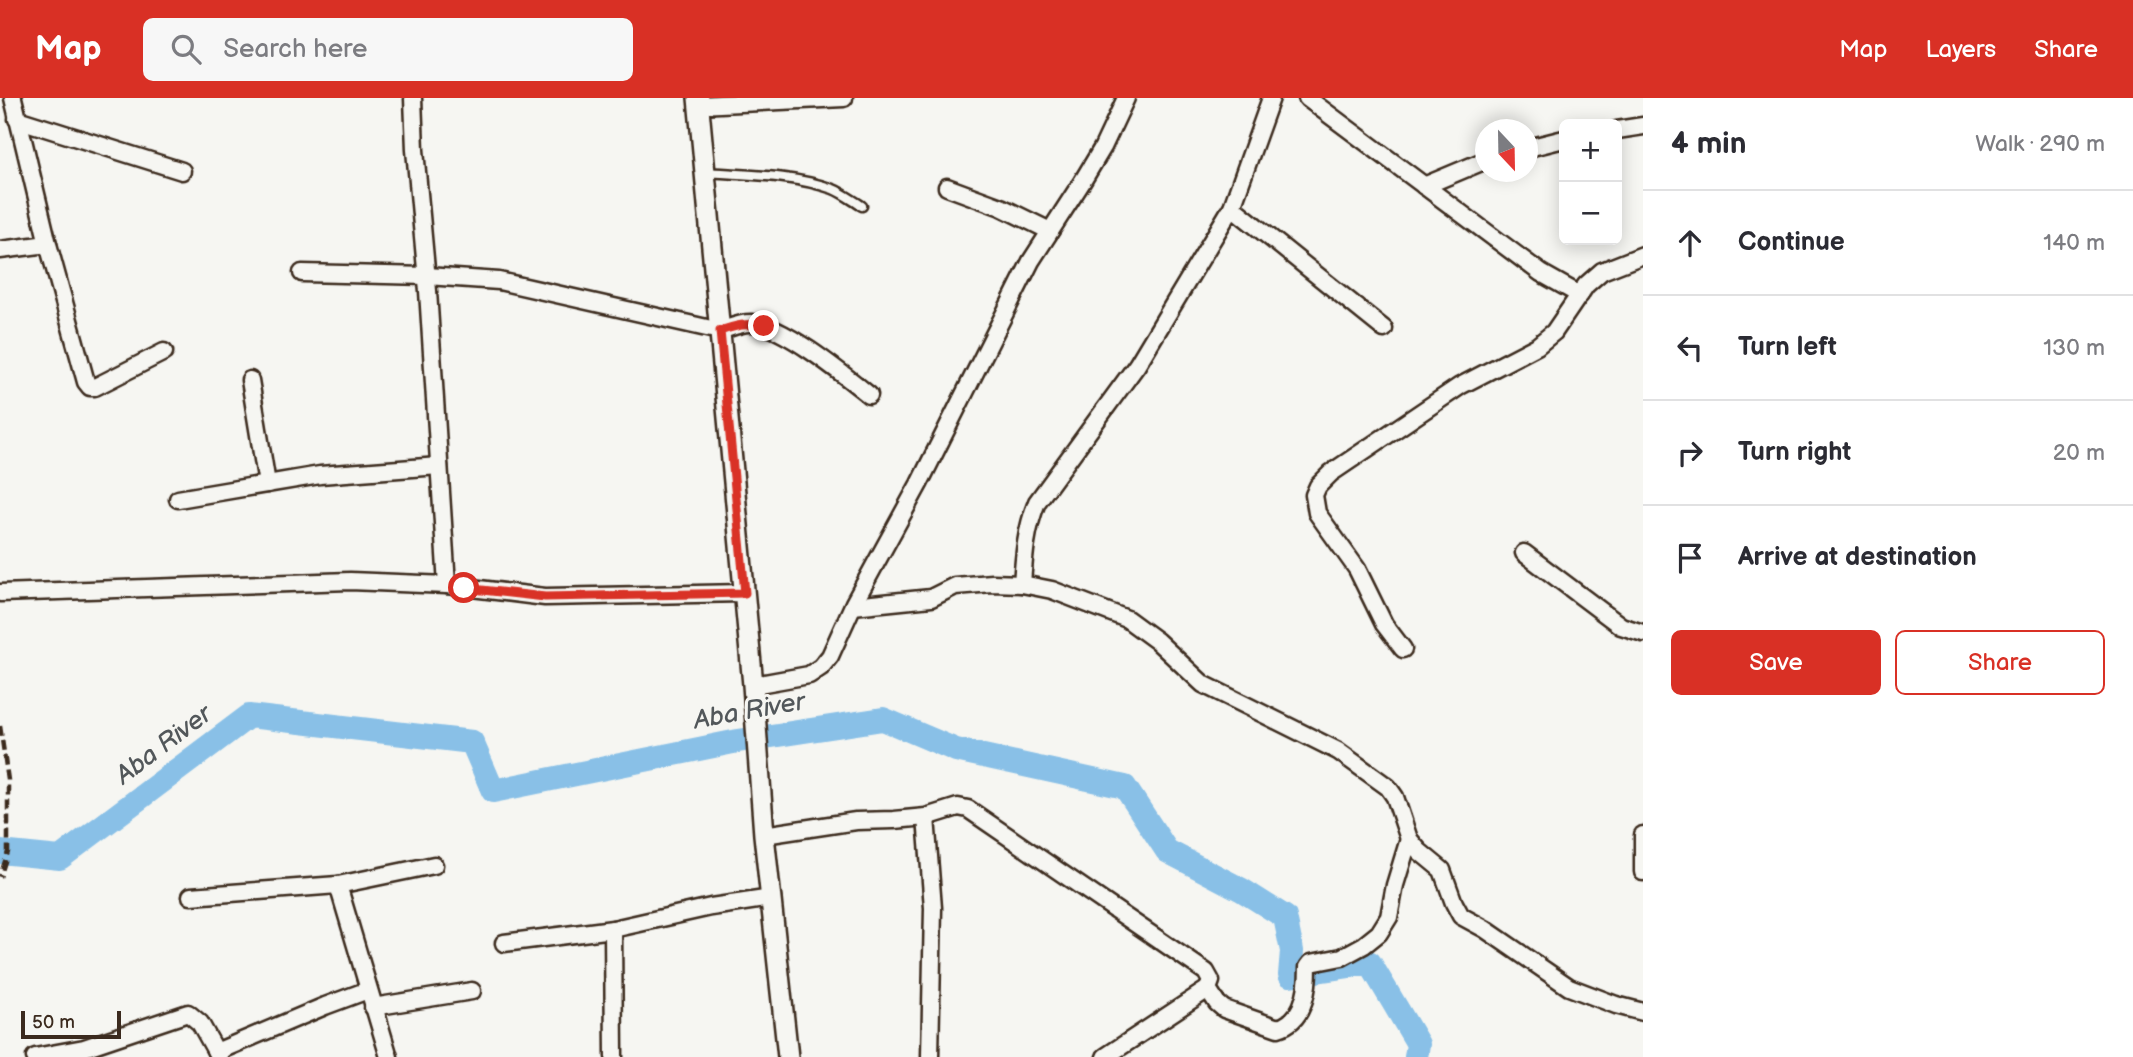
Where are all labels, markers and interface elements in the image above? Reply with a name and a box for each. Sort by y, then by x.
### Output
search box [143,18,633,81]
text: Map [35,29,101,69]
icon: search [167,30,205,68]
text: Search here [223,34,367,65]
text: Map [1839,35,1887,64]
text: Layers [1925,35,1996,64]
text: Share [2034,35,2098,64]
north arrow [1475,119,1538,182]
map controls [1559,119,1622,245]
button: + [1559,119,1622,182]
text: 4 min [1671,126,1746,162]
text: Walk · 290 m [1975,130,2105,158]
button: − [1559,182,1622,245]
icon: ahead [1671,224,1709,262]
text: Continue [1738,227,1845,258]
text: 140 m [2043,229,2105,257]
route end [748,310,779,341]
icon: left [1671,329,1709,367]
text: Turn left [1738,332,1837,363]
text: 130 m [2043,334,2105,362]
icon: right [1671,434,1709,472]
text: Turn right [1738,437,1851,468]
text: 20 m [2053,439,2105,467]
icon: arrive [1671,539,1709,577]
text: Arrive at destination [1738,542,1977,573]
route start [448,572,479,603]
button: Save [1671,630,1881,695]
button: Share [1895,630,2105,695]
water label: Aba River [689,686,809,737]
water label: Aba River [108,698,219,793]
scale bar [21,1008,121,1040]
text: 50 m [32,1011,75,1034]

